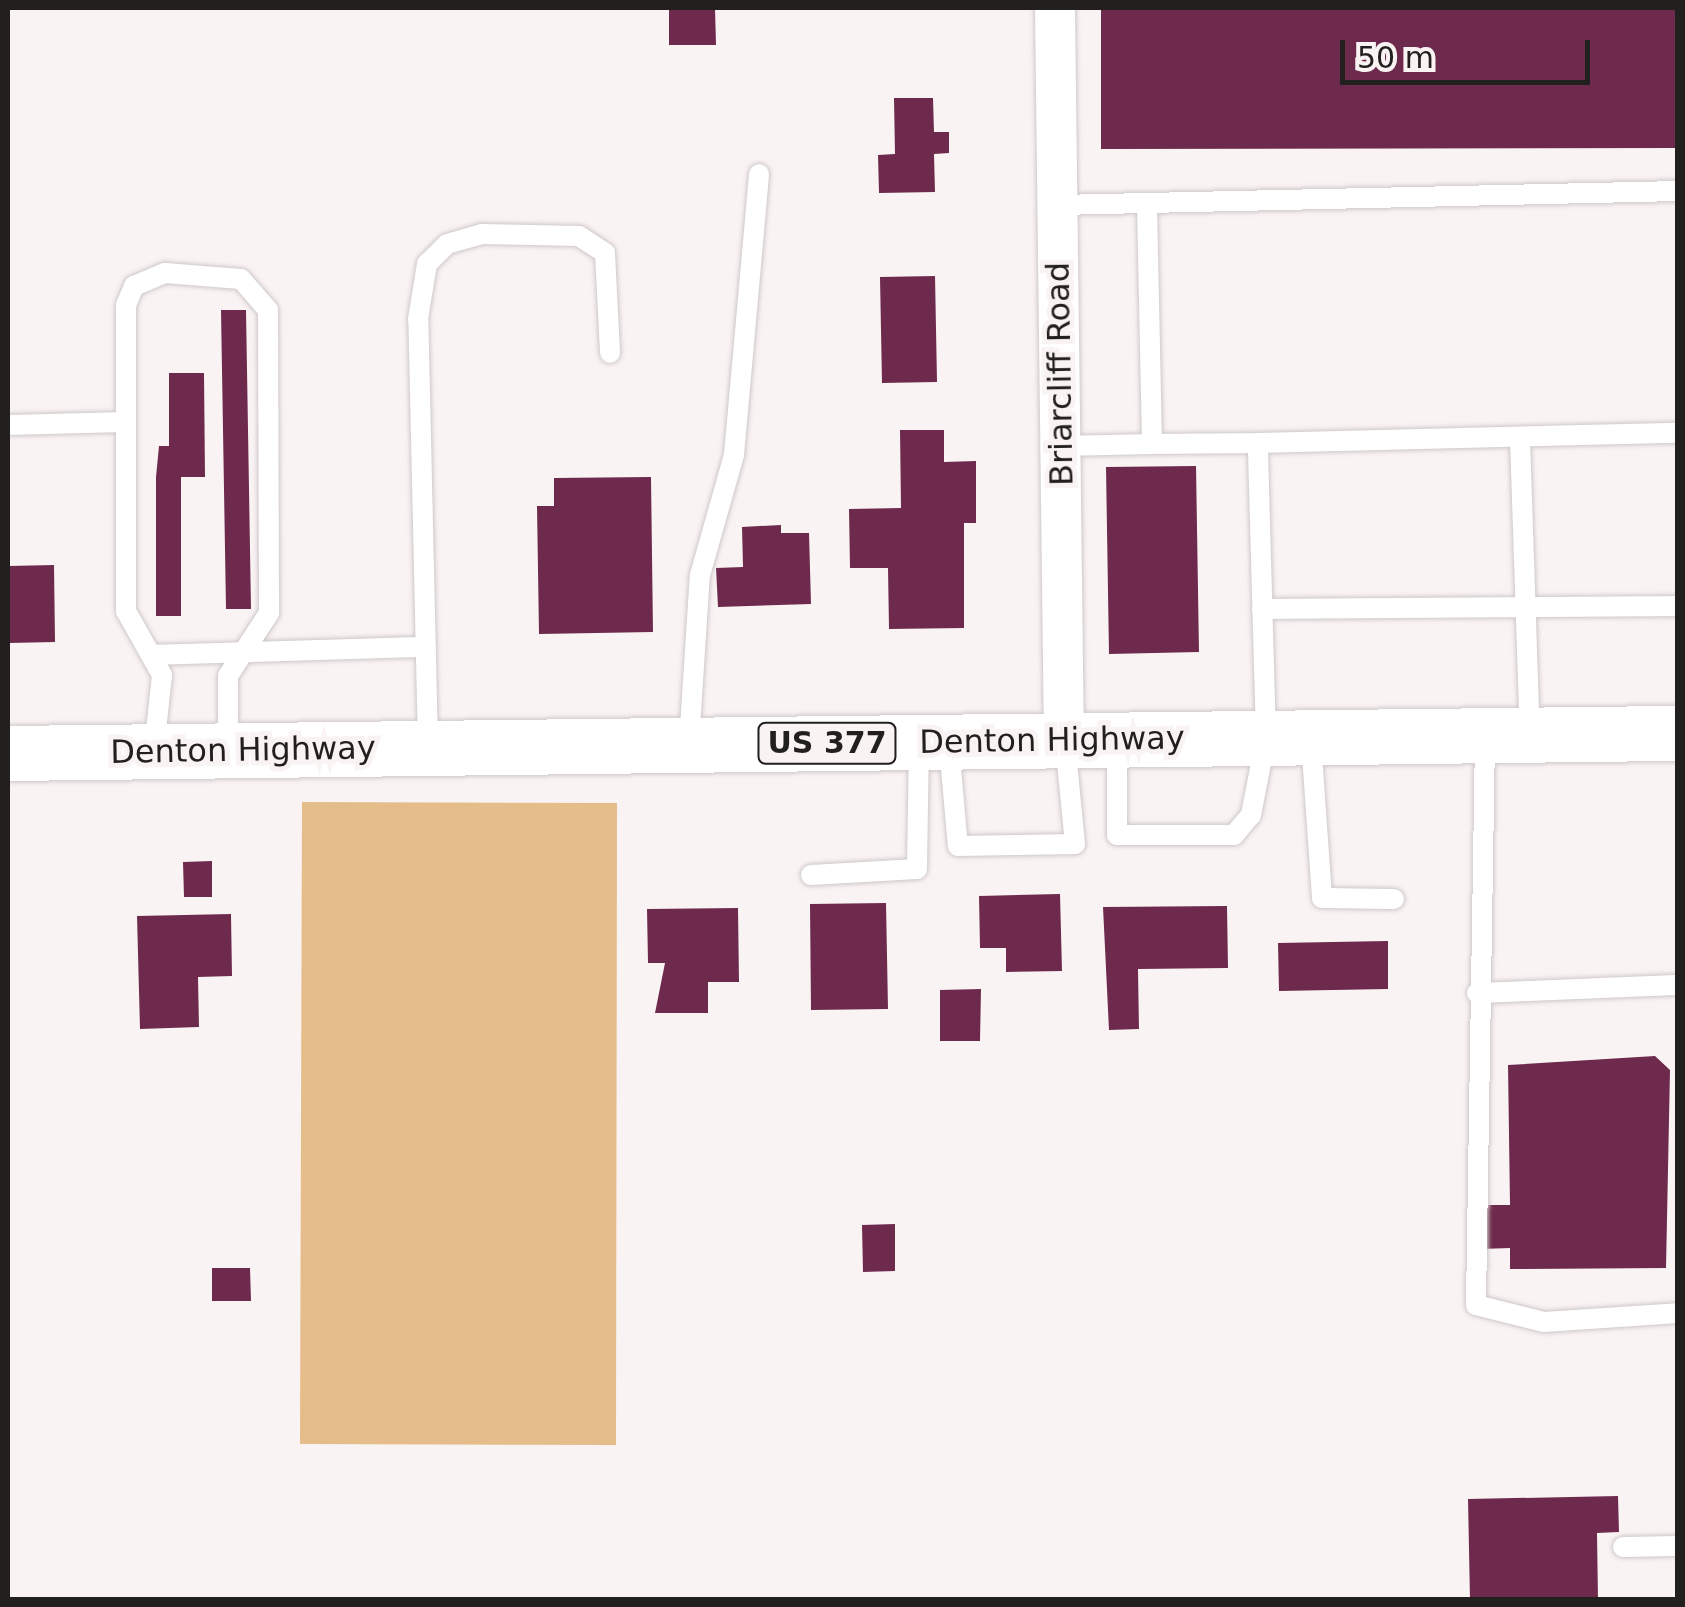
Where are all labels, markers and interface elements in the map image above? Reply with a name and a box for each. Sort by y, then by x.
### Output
scale bar [1345,20,1595,82]
text: 50 m [1357,40,1434,75]
street label: Briarcliff Road [1039,262,1081,486]
road number: US 377 [757,718,897,768]
street label: Denton Highway [919,718,1185,762]
street label: Denton Highway [110,728,376,772]

